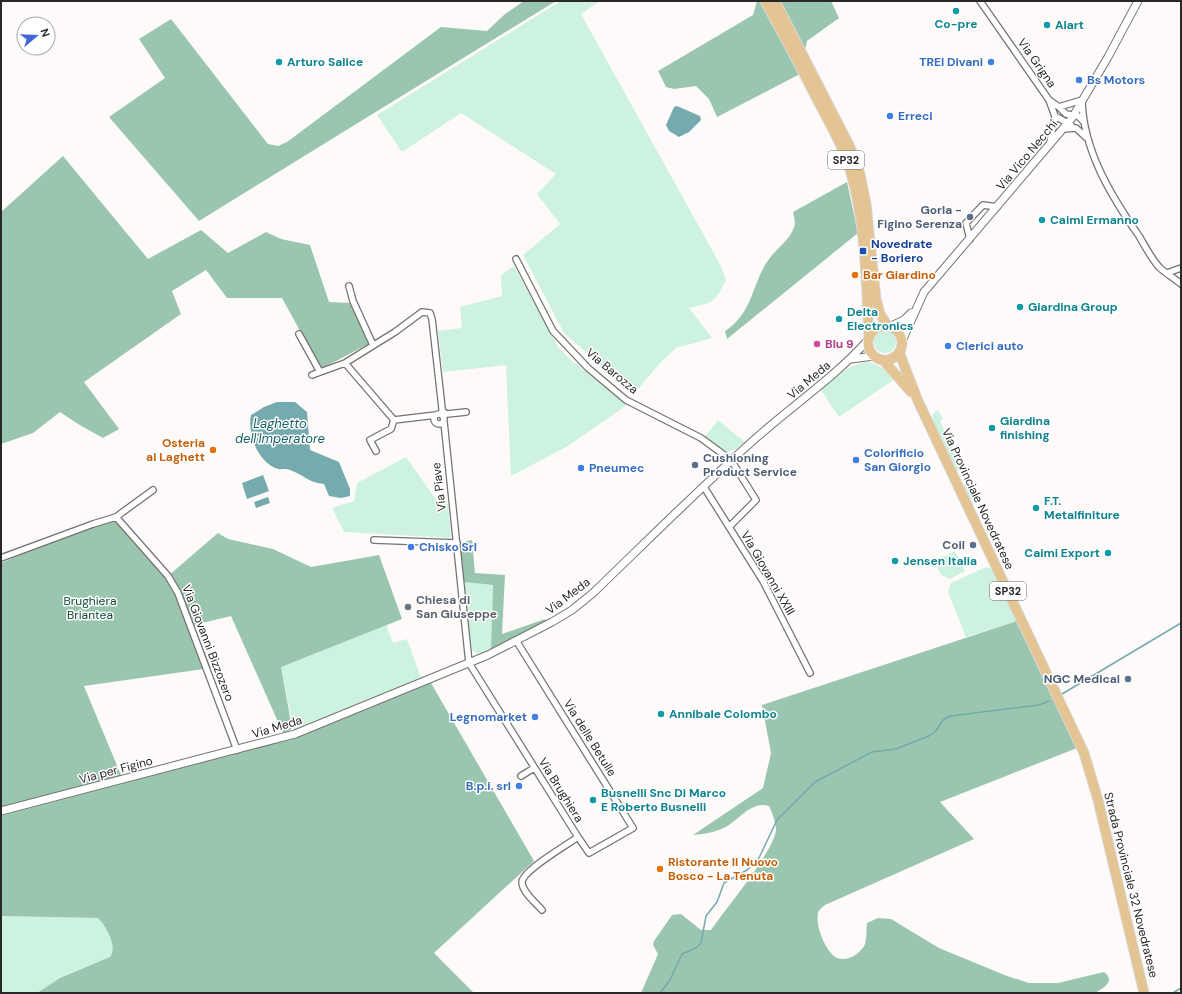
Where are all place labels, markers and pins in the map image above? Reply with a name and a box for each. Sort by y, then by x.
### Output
marker: Co-pre [951,6,961,16]
place label: Co-pre [935,16,978,32]
place label: Alart [1055,17,1084,33]
marker: Alart [1042,20,1052,30]
place label: Arturo Salice [287,54,363,70]
place label: TREI Divani [919,54,983,70]
marker: Arturo Salice [274,57,284,67]
marker: TREI Divani [986,57,996,67]
place label: Bs Motors [1087,72,1145,88]
marker: Bs Motors [1074,75,1084,85]
place label: Erreci [898,108,933,124]
marker: Erreci [885,111,895,121]
place label: Gorla - Figino Serenza [877,202,962,232]
marker: Gorla - Figino Serenza [965,212,975,222]
place label: Caimi Ermanno [1050,212,1139,228]
marker: Caimi Ermanno [1037,215,1047,225]
place label: Novedrate - Boriero [871,236,933,266]
marker: Novedrate - Boriero [858,246,868,256]
place label: Bar Giardino [863,267,936,283]
marker: Bar Giardino [850,270,860,280]
place label: Giardina Group [1028,299,1118,315]
marker: Giardina Group [1015,302,1025,312]
place label: Delta Electronics [847,304,913,334]
marker: Delta Electronics [834,314,844,324]
place label: Blu 9 [825,336,854,352]
place label: Clerici auto [956,338,1024,354]
marker: Blu 9 [812,339,822,349]
marker: Clerici auto [943,341,953,351]
place label: Giardina finishing [1000,413,1050,443]
marker: Giardina finishing [987,423,997,433]
place label: Osteria al Laghett [146,435,205,465]
marker: Osteria al Laghett [208,445,218,455]
place label: Colorificio San Giorgio [864,445,931,475]
place label: Cushioning Product Service [703,450,797,480]
marker: Colorificio San Giorgio [851,455,861,465]
place label: Pneumec [589,460,644,476]
marker: Cushioning Product Service [690,460,700,470]
marker: Pneumec [576,463,586,473]
place label: F.T. Metalfiniture [1044,493,1120,523]
marker: F.T. Metalfiniture [1031,503,1041,513]
place label: Coil [942,537,965,553]
place label: Chisko Srl [419,539,477,555]
marker: Coil [968,540,978,550]
marker: Chisko Srl [406,542,416,552]
place label: Caimi Export [1024,545,1100,561]
marker: Caimi Export [1103,548,1113,558]
place label: Jensen Italia [903,553,977,569]
marker: Jensen Italia [890,556,900,566]
place label: Chiesa di San Giuseppe [416,592,497,622]
marker: Chiesa di San Giuseppe [403,602,413,612]
place label: NGC Medical [1044,671,1120,687]
marker: NGC Medical [1123,674,1133,684]
place label: Annibale Colombo [669,706,777,722]
place label: Legnomarket [450,709,527,725]
marker: Annibale Colombo [656,709,666,719]
marker: Legnomarket [530,712,540,722]
place label: B.p.i. srl [466,778,511,794]
marker: B.p.i. srl [514,781,524,791]
place label: Busnelli Snc Di Marco E Roberto Busnelli [601,785,726,815]
marker: Busnelli Snc Di Marco E Roberto Busnelli [588,795,598,805]
place label: Ristorante Il Nuovo Bosco - La Tenuta [668,854,778,884]
marker: Ristorante Il Nuovo Bosco - La Tenuta [655,864,665,874]

